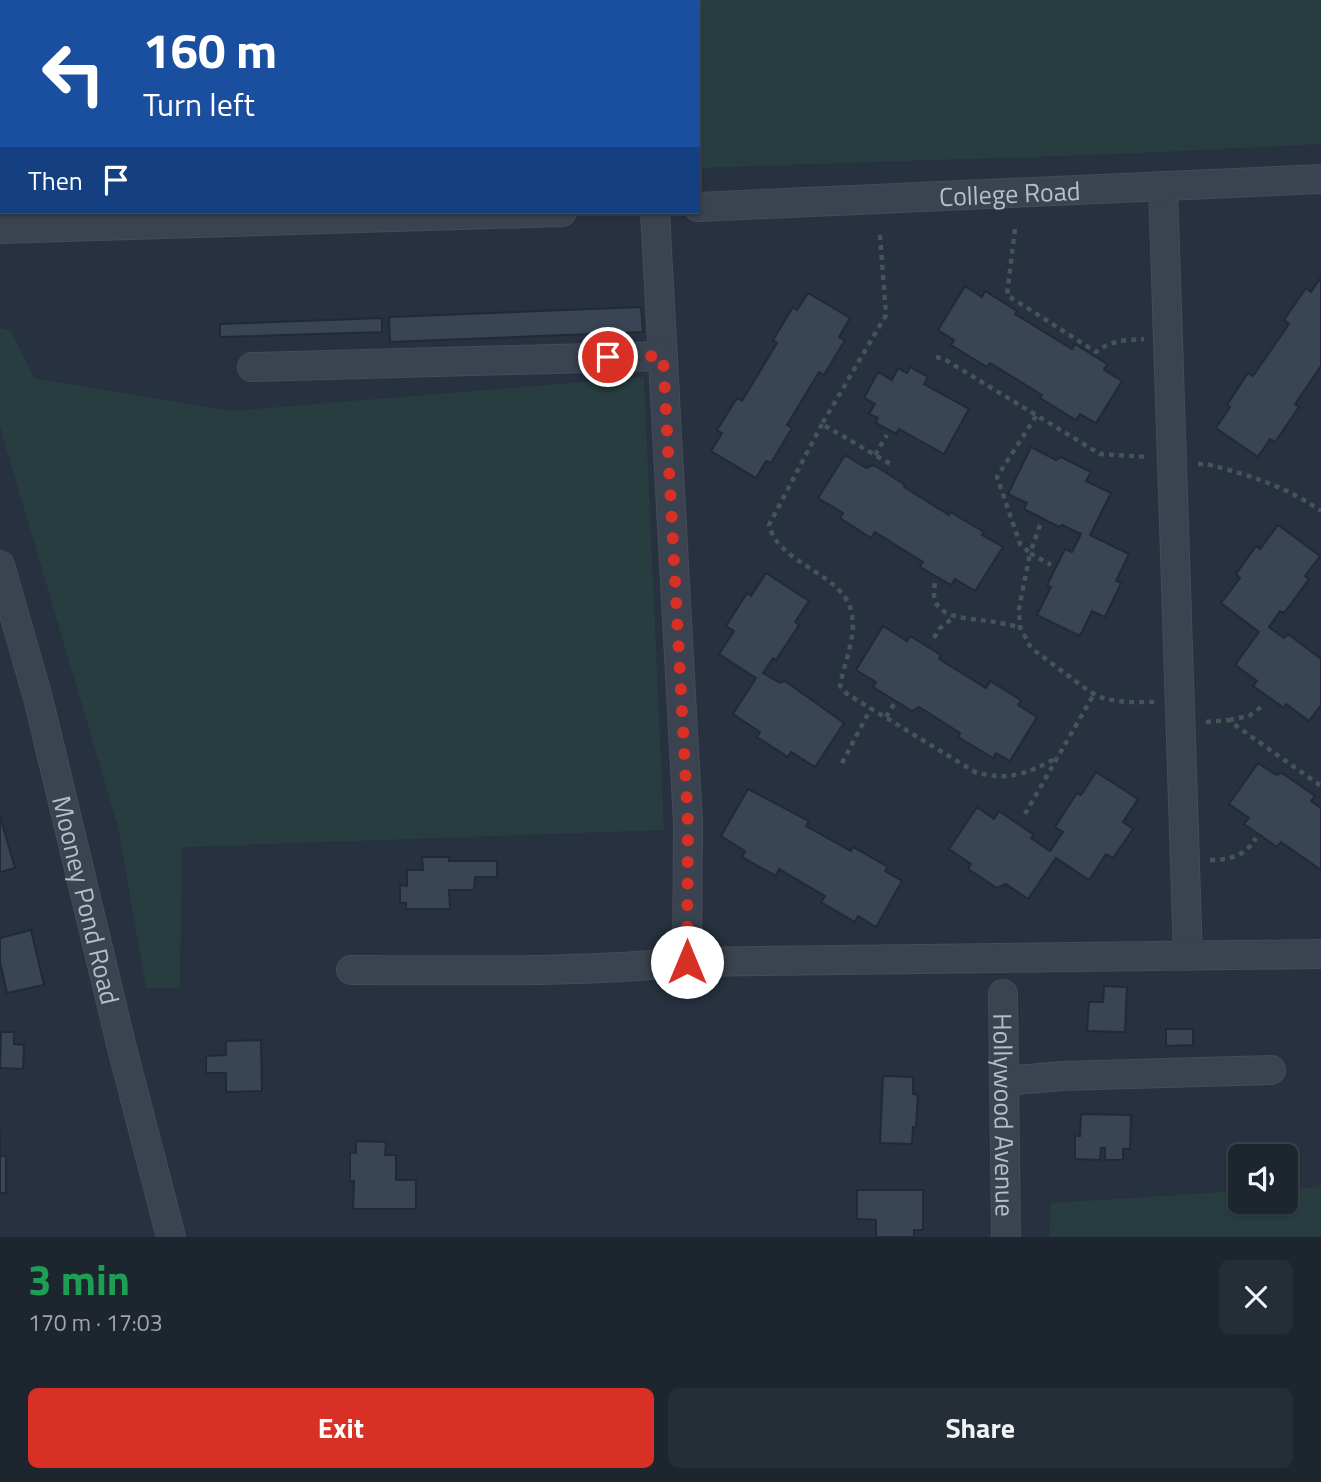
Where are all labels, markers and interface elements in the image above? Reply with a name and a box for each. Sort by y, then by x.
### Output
text: 160 m [143,12,277,87]
icon: left [28,28,119,119]
text: Turn left [143,80,255,128]
text: Then [28,161,83,200]
icon: arrive [97,161,135,199]
street label: College Road [938,170,1081,216]
pin [578,327,638,387]
icon: arrive [589,338,627,376]
street label: Mooney Pond Road [43,792,130,1008]
position arrow [650,925,724,999]
street label: Hollywood Avenue [984,1013,1025,1217]
map controls [1228,1144,1298,1214]
button: sound [1228,1144,1298,1214]
text: 3 min [28,1247,130,1311]
button: close [1219,1260,1293,1334]
text: 170 m · 17:03 [28,1305,163,1340]
button: Exit [28,1388,654,1468]
button: Share [668,1388,1293,1468]

